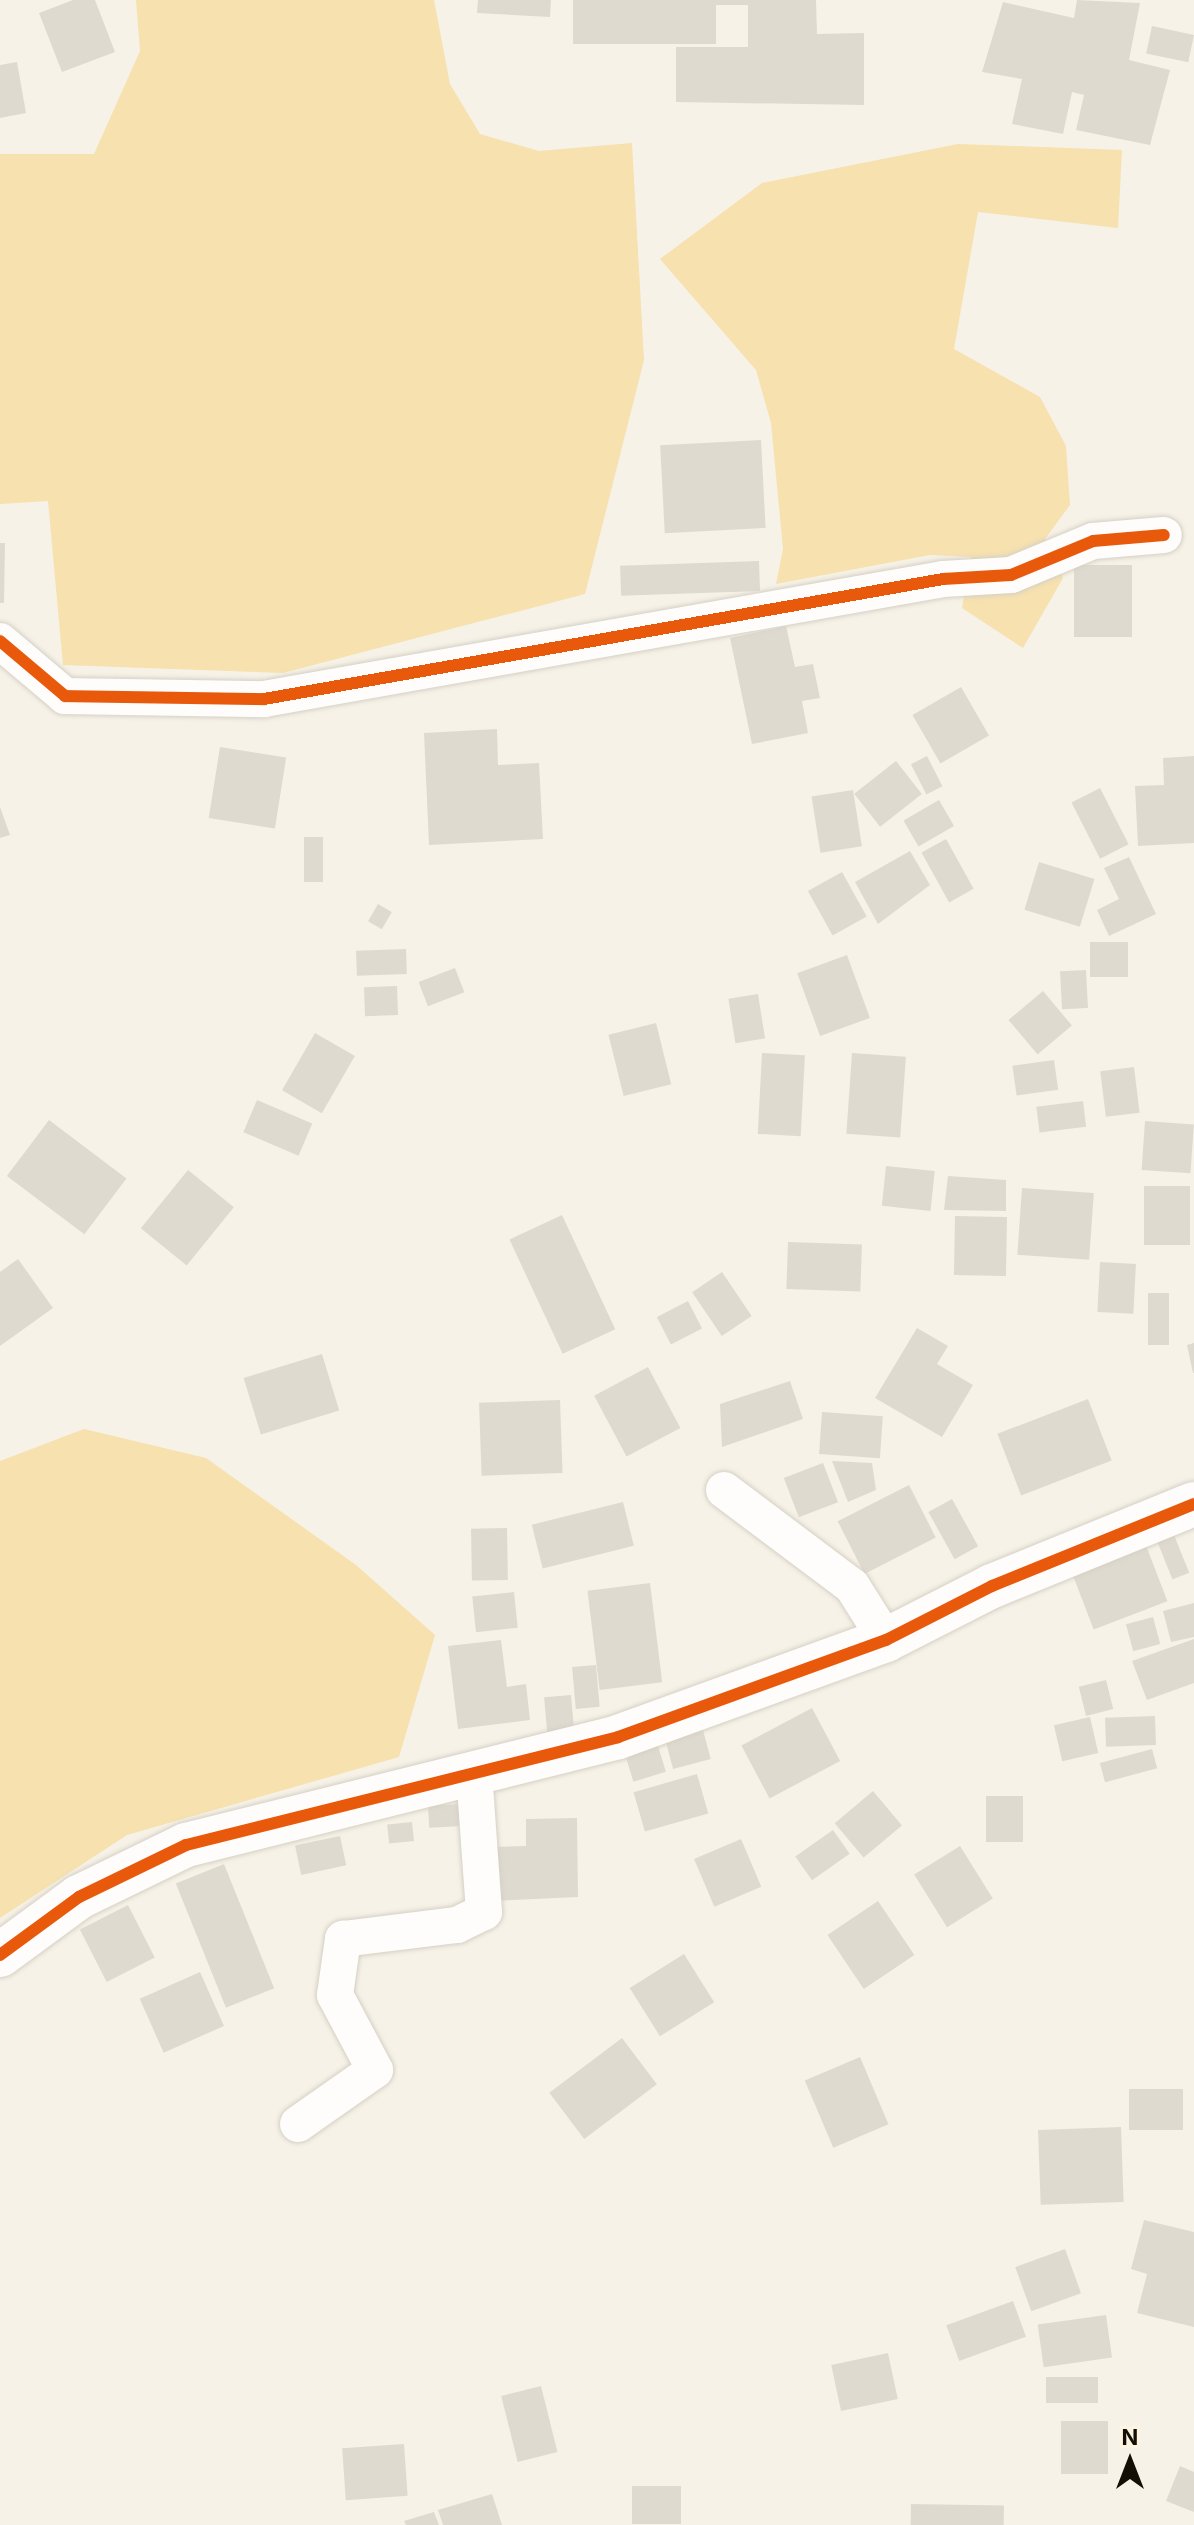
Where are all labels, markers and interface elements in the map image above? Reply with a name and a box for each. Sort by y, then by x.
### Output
north arrow [1090,2421,1170,2501]
text: N [1122,2424,1138,2450]

